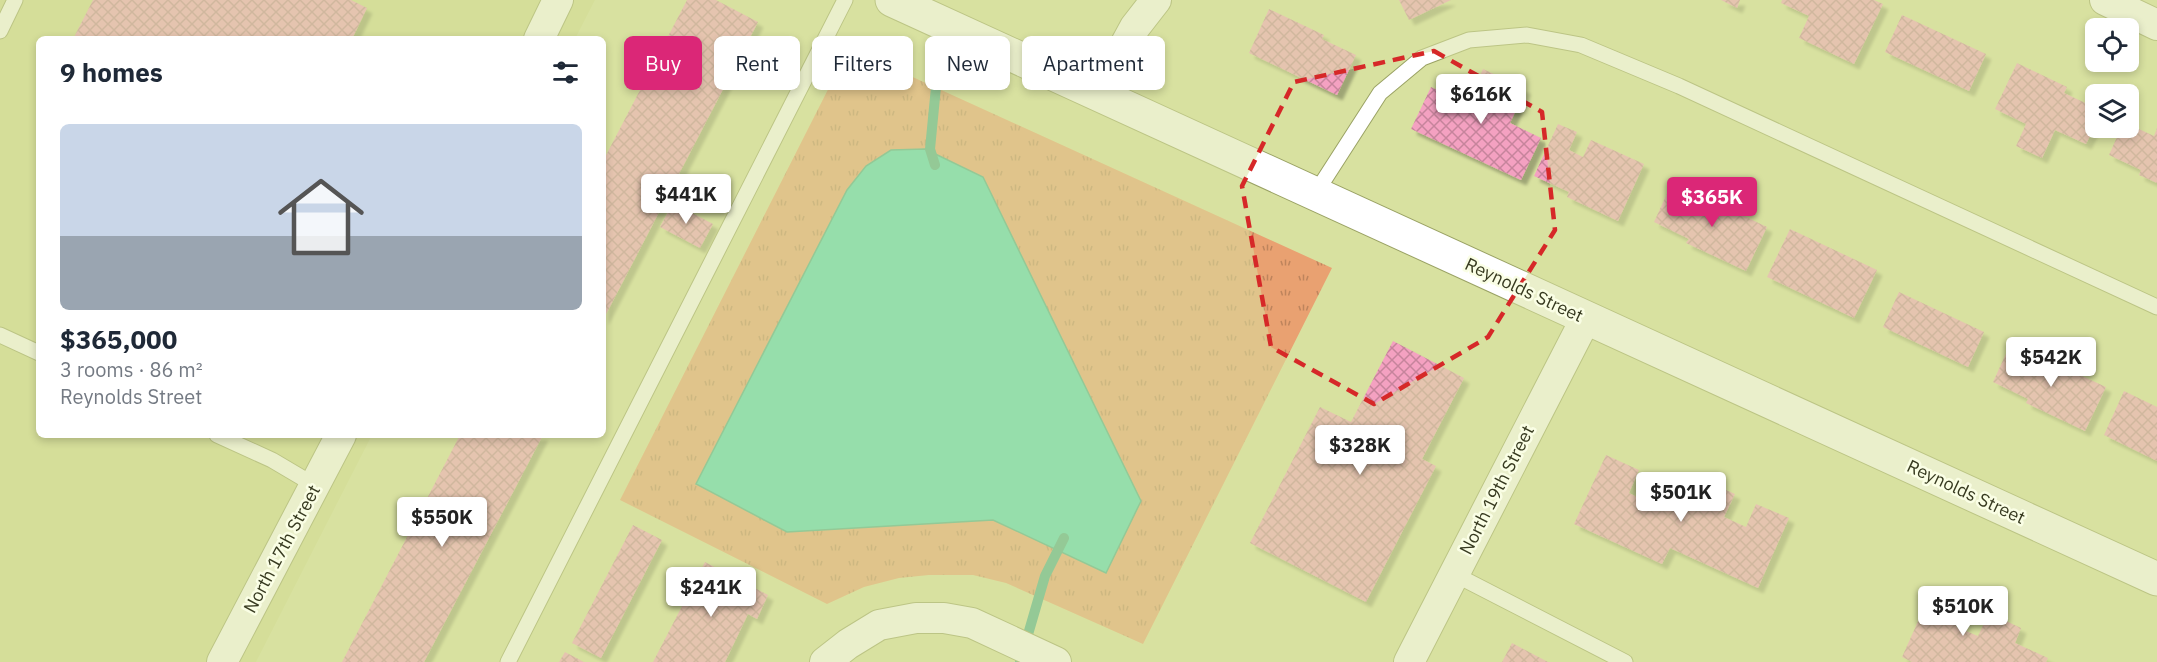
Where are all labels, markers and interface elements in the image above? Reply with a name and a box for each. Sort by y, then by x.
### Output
map controls [2085,18,2139,138]
button: locate [2085,18,2139,72]
chip: Buy [624,36,702,90]
chip: Rent [714,36,800,90]
chip: Filters [812,36,913,90]
chip: New [925,36,1010,90]
chip: Apartment [1022,36,1165,90]
text: 9 homes [60,55,163,89]
icon: filters [549,56,582,89]
pin: $616K [1439,74,1523,125]
text: $616K [1450,80,1512,107]
button: layers [2085,84,2139,138]
icon: home [267,163,375,271]
pin: $441K [644,174,728,225]
pin: $365K [1670,177,1754,228]
text: $441K [655,180,717,207]
text: $365K [1681,183,1743,210]
street label: Reynolds Street [1461,252,1587,327]
text: $365,000 [60,322,177,356]
pin: $542K [2009,337,2093,388]
text: $542K [2020,343,2082,370]
text: 3 rooms · 86 m² [60,356,203,383]
text: Reynolds Street [60,383,202,410]
street label: North 19th Street [1454,421,1539,558]
pin: $328K [1318,425,1402,476]
text: $328K [1329,431,1391,458]
street label: Reynolds Street [1903,454,2029,529]
pin: $501K [1639,472,1723,523]
text: $501K [1650,478,1712,505]
street label: North 17th Street [238,481,325,617]
pin: $550K [400,497,484,548]
text: $550K [411,503,473,530]
pin: $241K [669,567,753,618]
text: $241K [680,573,742,600]
pin: $510K [1921,586,2005,637]
text: $510K [1932,592,1994,619]

